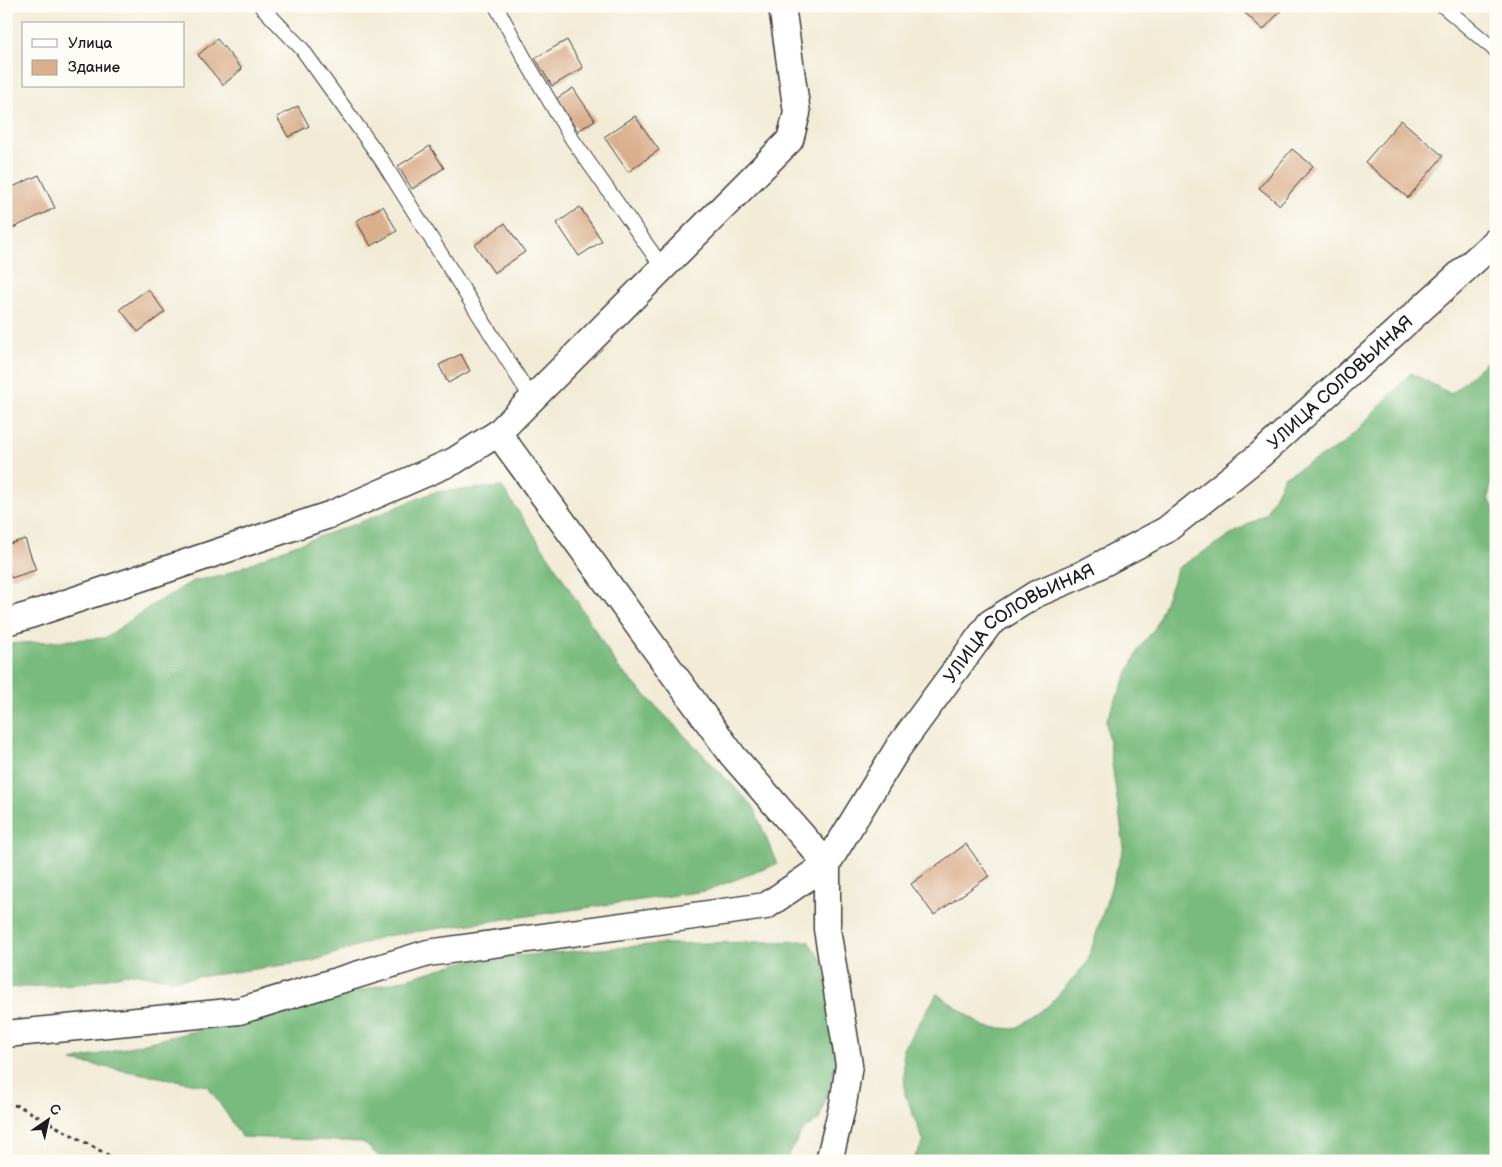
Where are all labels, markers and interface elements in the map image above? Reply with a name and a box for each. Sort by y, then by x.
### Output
legend [22,22,185,88]
text: Улица [68,34,113,53]
text: Здание [68,58,120,77]
street label: УЛИЦА СОЛОВЬИНАЯ [1263,311,1417,454]
street label: УЛИЦА СОЛОВЬИНАЯ [939,559,1098,687]
north arrow [22,1094,72,1144]
text: С [46,1100,64,1120]

